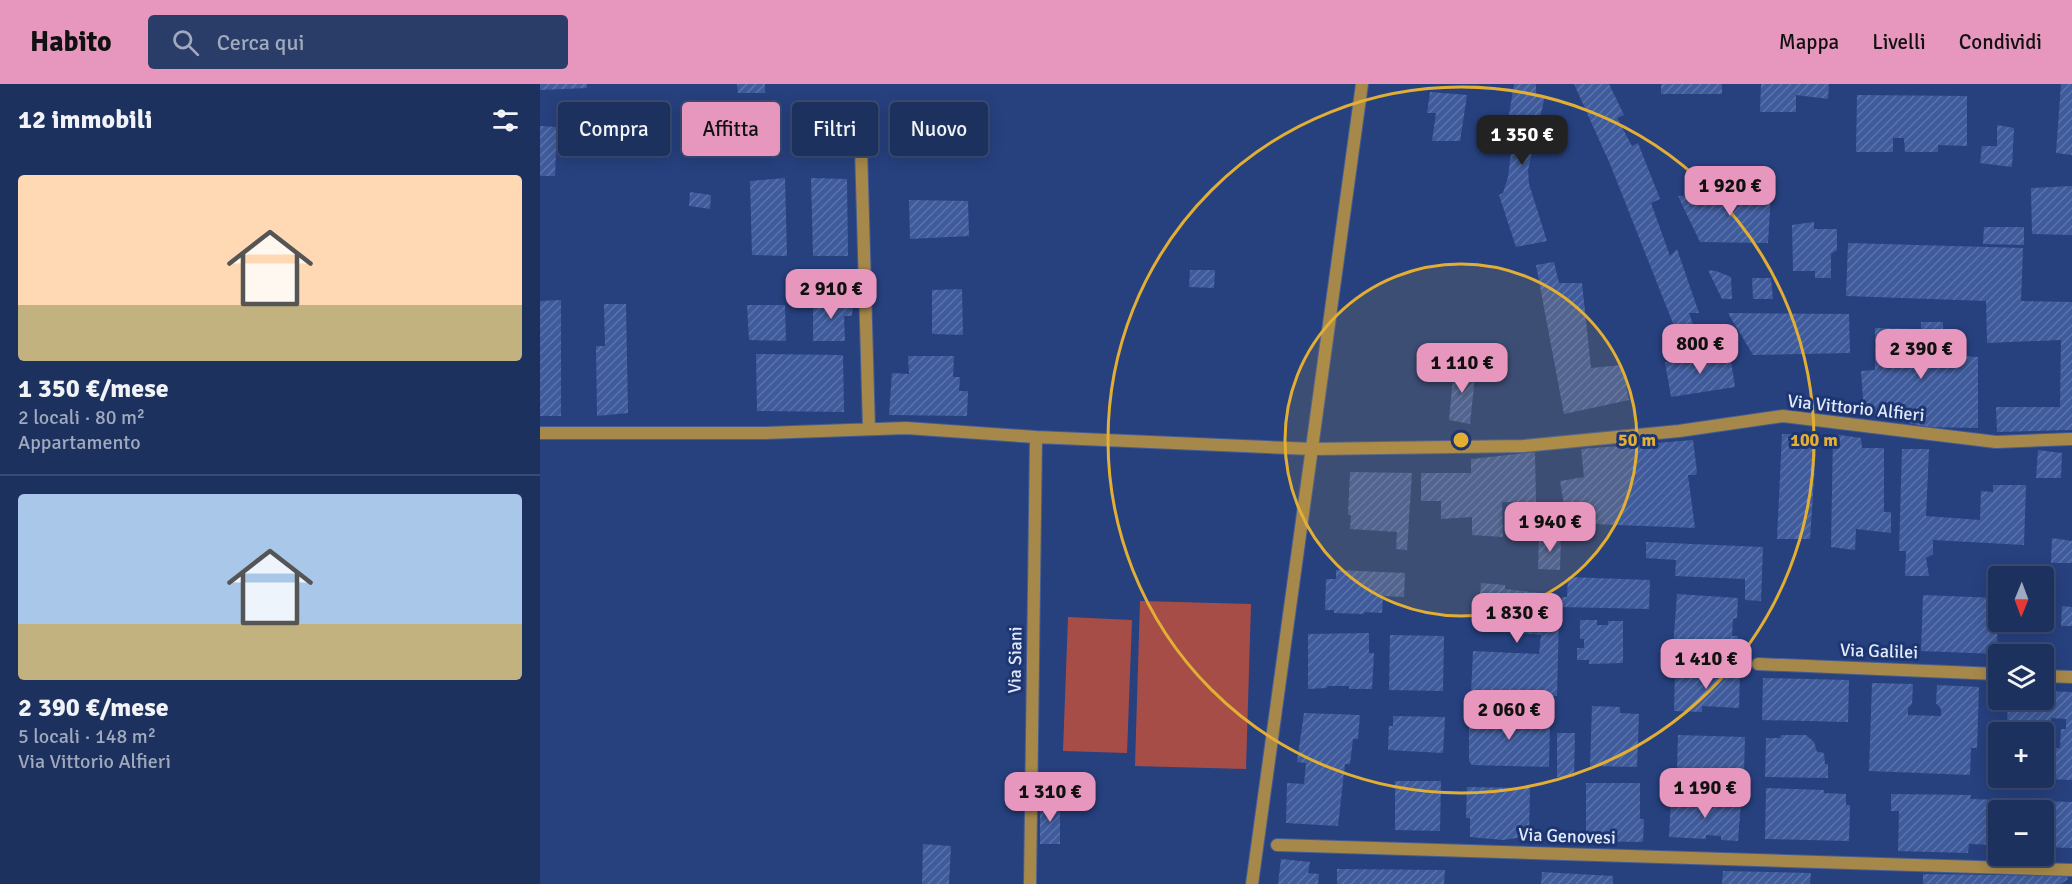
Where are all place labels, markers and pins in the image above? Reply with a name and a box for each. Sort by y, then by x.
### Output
pin: 1 350 € [1467,115,1577,166]
pin: 1 920 € [1675,166,1785,217]
pin: 2 910 € [776,269,886,320]
pin: 800 € [1658,324,1742,375]
pin: 2 390 € [1866,329,1976,380]
pin: 1 110 € [1407,343,1517,394]
centre of rings [1451,430,1471,450]
pin: 1 940 € [1495,502,1605,553]
pin: 1 830 € [1462,593,1572,644]
pin: 1 410 € [1651,639,1761,690]
pin: 2 060 € [1454,690,1564,741]
pin: 1 190 € [1650,768,1760,819]
pin: 1 310 € [995,772,1105,823]

